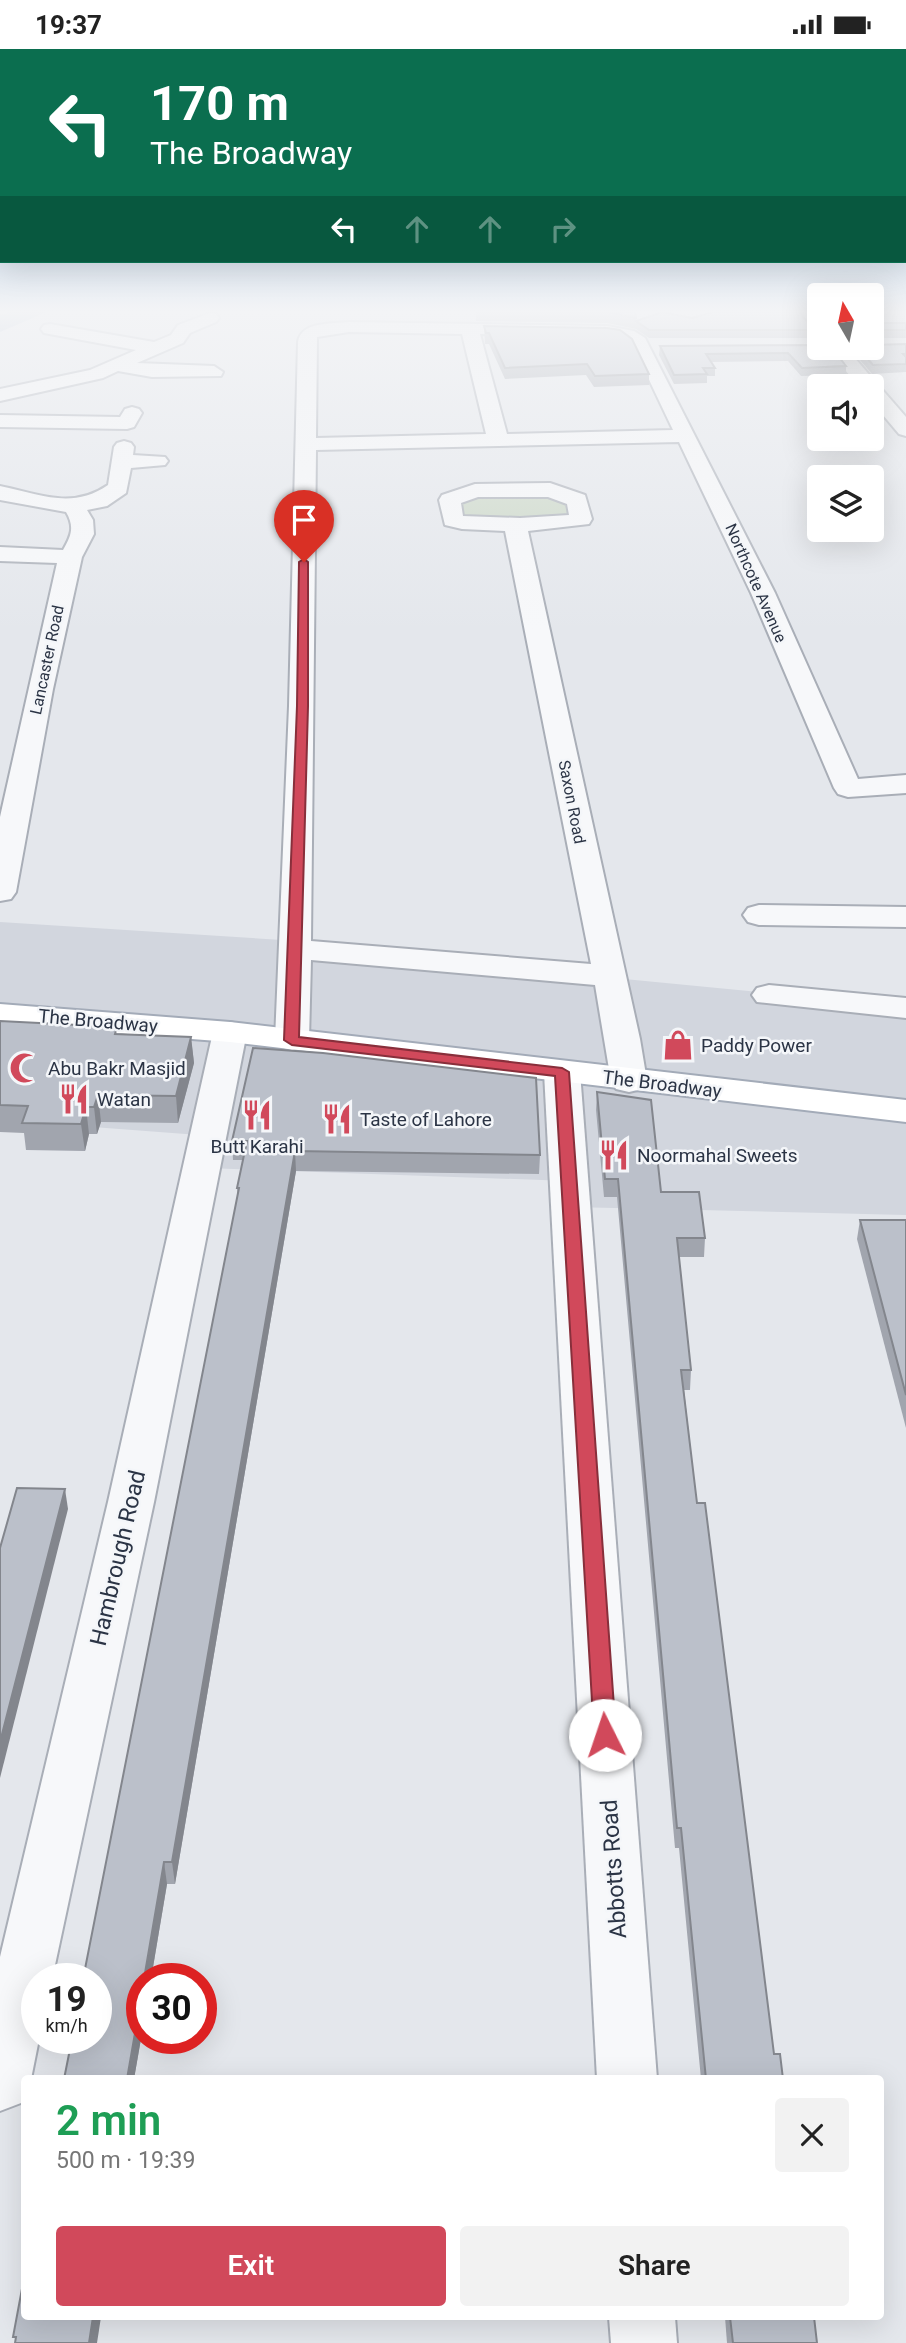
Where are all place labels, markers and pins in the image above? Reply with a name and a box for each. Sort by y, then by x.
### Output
pin [274,490,334,562]
shop icon: Paddy Power [661,1028,695,1062]
place label: Paddy Power [701,1034,812,1057]
mosque icon: Abu Bakr Masjid [8,1051,42,1085]
place label: Abu Bakr Masjid [48,1057,186,1080]
restaurant icon: Watan [57,1082,91,1116]
place label: Watan [97,1088,151,1111]
restaurant icon: Butt Karahi [240,1098,274,1132]
restaurant icon: Taste of Lahore [320,1102,354,1136]
place label: Taste of Lahore [360,1108,492,1131]
place label: Butt Karahi [210,1135,304,1158]
restaurant icon: Noormahal Sweets [597,1138,631,1172]
place label: Noormahal Sweets [637,1144,798,1167]

